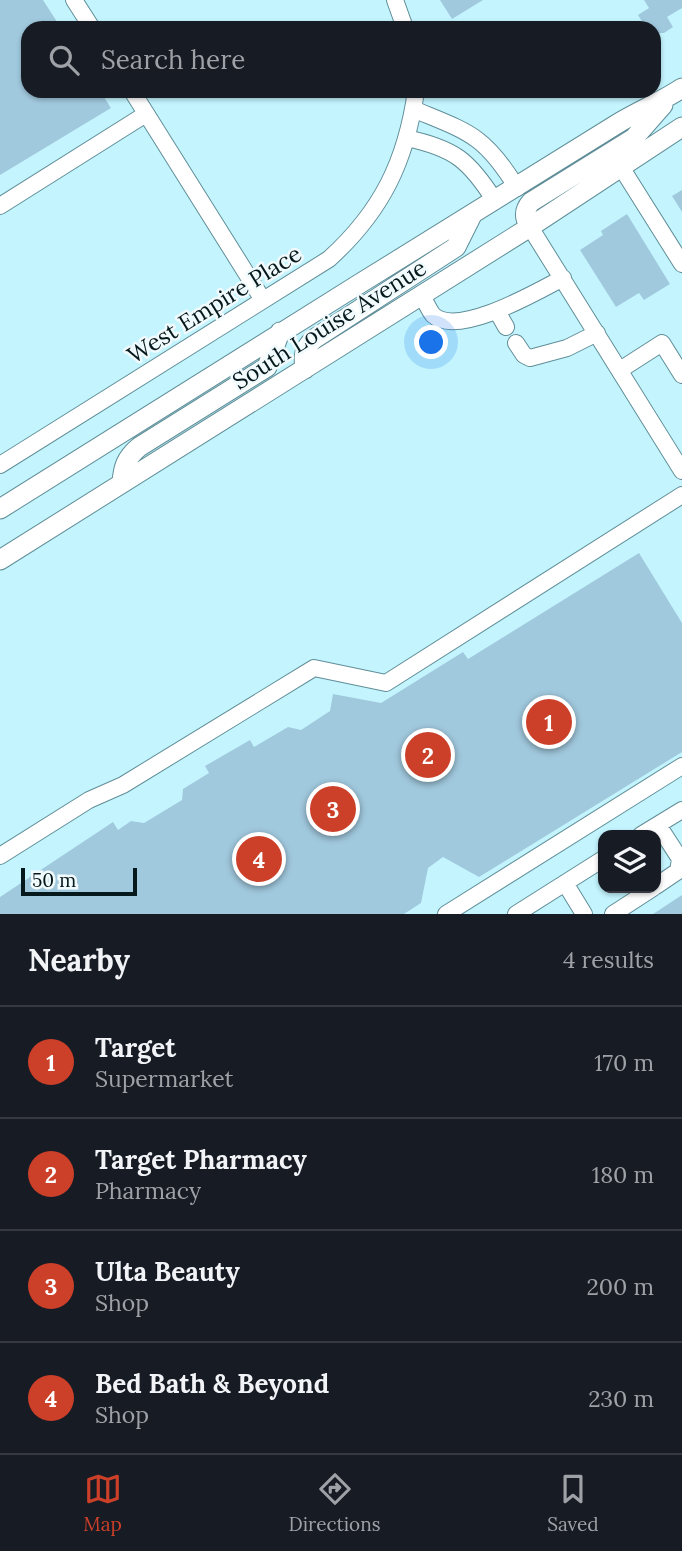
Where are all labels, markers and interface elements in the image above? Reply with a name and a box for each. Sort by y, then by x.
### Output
search box [21,21,661,98]
icon: search [45,41,83,79]
text: Search here [101,43,245,76]
street label: West Empire Place [122,239,306,369]
street label: South Louise Avenue [227,253,431,395]
your location [414,325,448,359]
pin: 1 [526,696,572,748]
pin: 2 [405,729,451,781]
pin: 3 [310,783,356,835]
map controls [598,830,661,893]
button: layers [598,830,661,893]
pin: 4 [236,833,282,885]
scale bar [21,865,136,897]
text: 50 m [32,868,76,892]
text: Nearby [28,941,130,979]
text: 4 results [563,945,654,974]
text: Target [95,1031,176,1064]
text: 1 [46,1048,56,1077]
text: 170 m [594,1048,654,1077]
text: Supermarket [95,1064,233,1093]
text: Target Pharmacy [95,1143,307,1176]
text: 2 [45,1160,57,1189]
text: 180 m [592,1160,654,1189]
text: Pharmacy [95,1176,201,1205]
text: Ulta Beauty [95,1255,240,1288]
text: 3 [45,1272,57,1301]
text: 200 m [586,1272,654,1301]
text: Shop [95,1288,149,1317]
text: Bed Bath & Beyond [95,1367,329,1400]
text: 4 [45,1384,57,1413]
text: 230 m [588,1384,654,1413]
text: Shop [95,1400,149,1429]
tab: Map [83,1470,122,1536]
tab: Directions [289,1470,381,1536]
tab: Saved [547,1470,599,1536]

